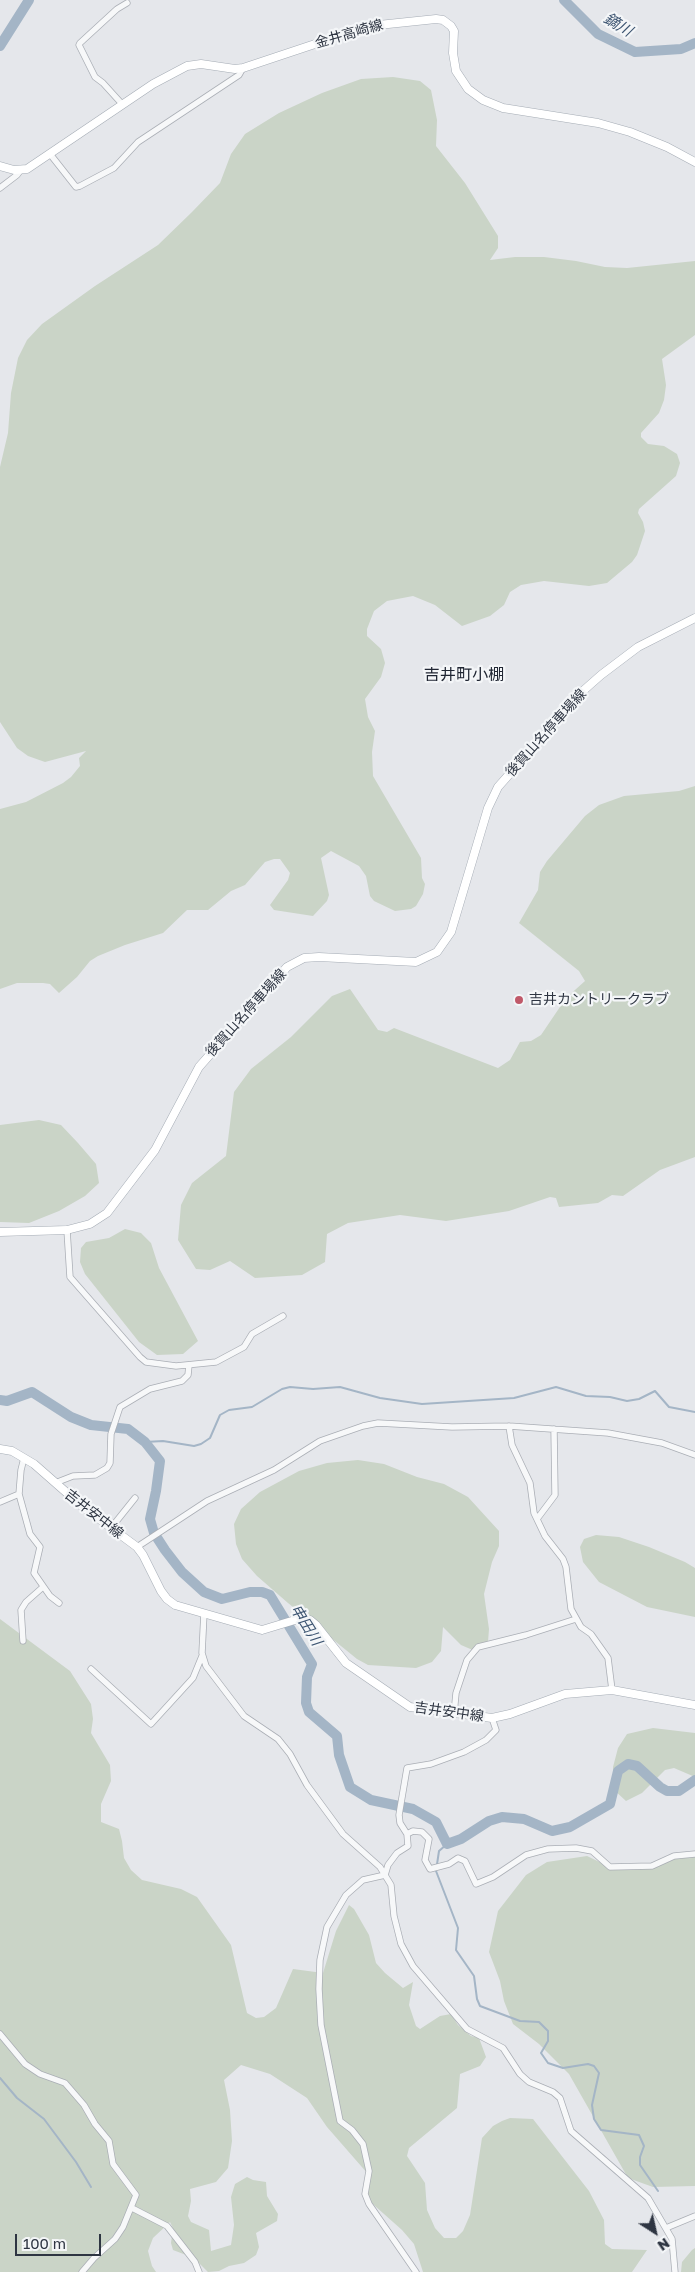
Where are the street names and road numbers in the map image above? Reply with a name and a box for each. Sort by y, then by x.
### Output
street label: 金井高崎線 [313,16,385,52]
street label: 後賀山名停車場線 [502,686,590,780]
street label: 後賀山名停車場線 [202,966,290,1060]
street label: 吉井安中線 [61,1486,127,1542]
street label: 吉井安中線 [413,1699,485,1725]

